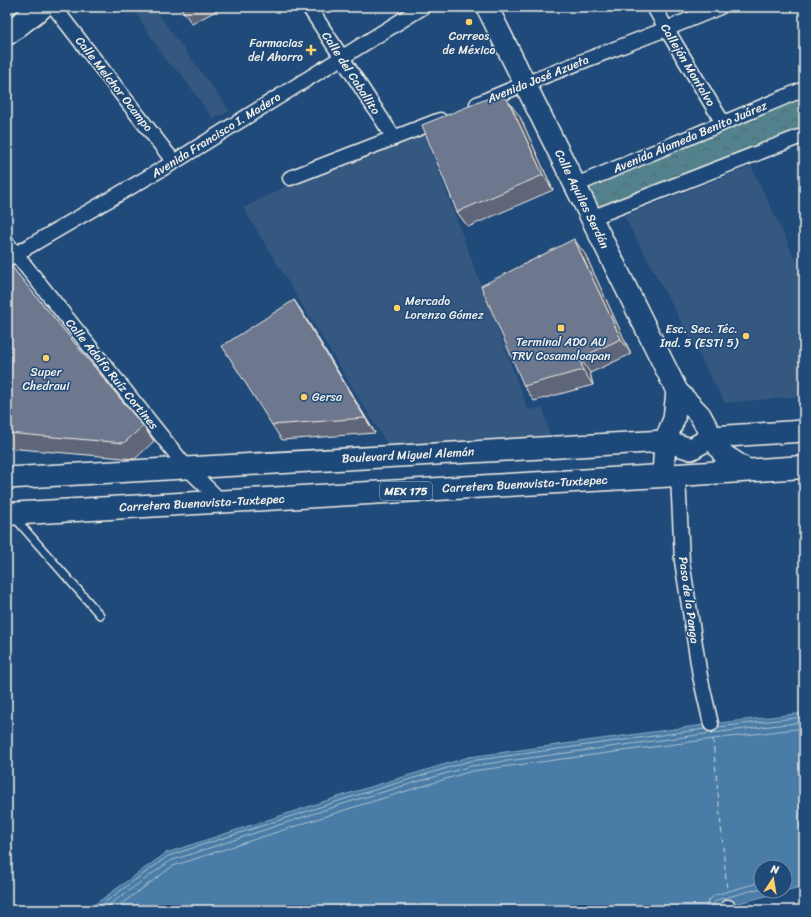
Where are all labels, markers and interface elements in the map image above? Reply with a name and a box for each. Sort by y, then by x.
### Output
marker: Correos de México [464,17,474,27]
street label: Callejón Montalvo [654,19,722,111]
place label: Correos de México [443,25,496,61]
street label: Calle del Caballito [316,27,386,119]
street label: Calle Melchor Ocampo [69,31,159,137]
place label: Farmacias del Ahorro [248,32,303,68]
marker: Farmacias del Ahorro [306,45,316,55]
street label: Avenida José Azueta [483,49,592,110]
street label: Avenida Francisco I. Madero [146,86,285,184]
street label: Avenida Alameda Benito Juárez [609,94,771,180]
street label: Calle Aquiles Serdán [548,145,616,253]
place label: Mercado Lorenzo Gómez [405,290,484,326]
marker: Mercado Lorenzo Gómez [392,303,402,313]
street label: Calle Adolfo Ruíz Cortines [60,313,164,435]
place label: Esc. Sec. Téc. Ind. 5 (ESTI 5) [659,318,739,354]
marker: Terminal ADO AU TRV Cosamaloapan [556,323,566,333]
place label: Terminal ADO AU TRV Cosamaloapan [512,331,611,367]
marker: Esc. Sec. Téc. Ind. 5 (ESTI 5) [741,331,751,341]
marker: Super Chedraui [41,353,51,363]
place label: Super Chedraui [23,361,70,397]
place label: Gersa [312,386,343,408]
marker: Gersa [299,392,309,402]
street label: Boulevard Miguel Alemán [341,441,475,469]
street label: Carretera Buenavista-Tuxtepec [442,469,608,499]
road number: MEX 175 [380,482,432,500]
street label: Carretera Buenavista-Tuxtepec [119,488,285,518]
street label: Paso de la Panga [672,555,706,645]
north arrow [753,859,793,899]
text: N [768,859,781,880]

